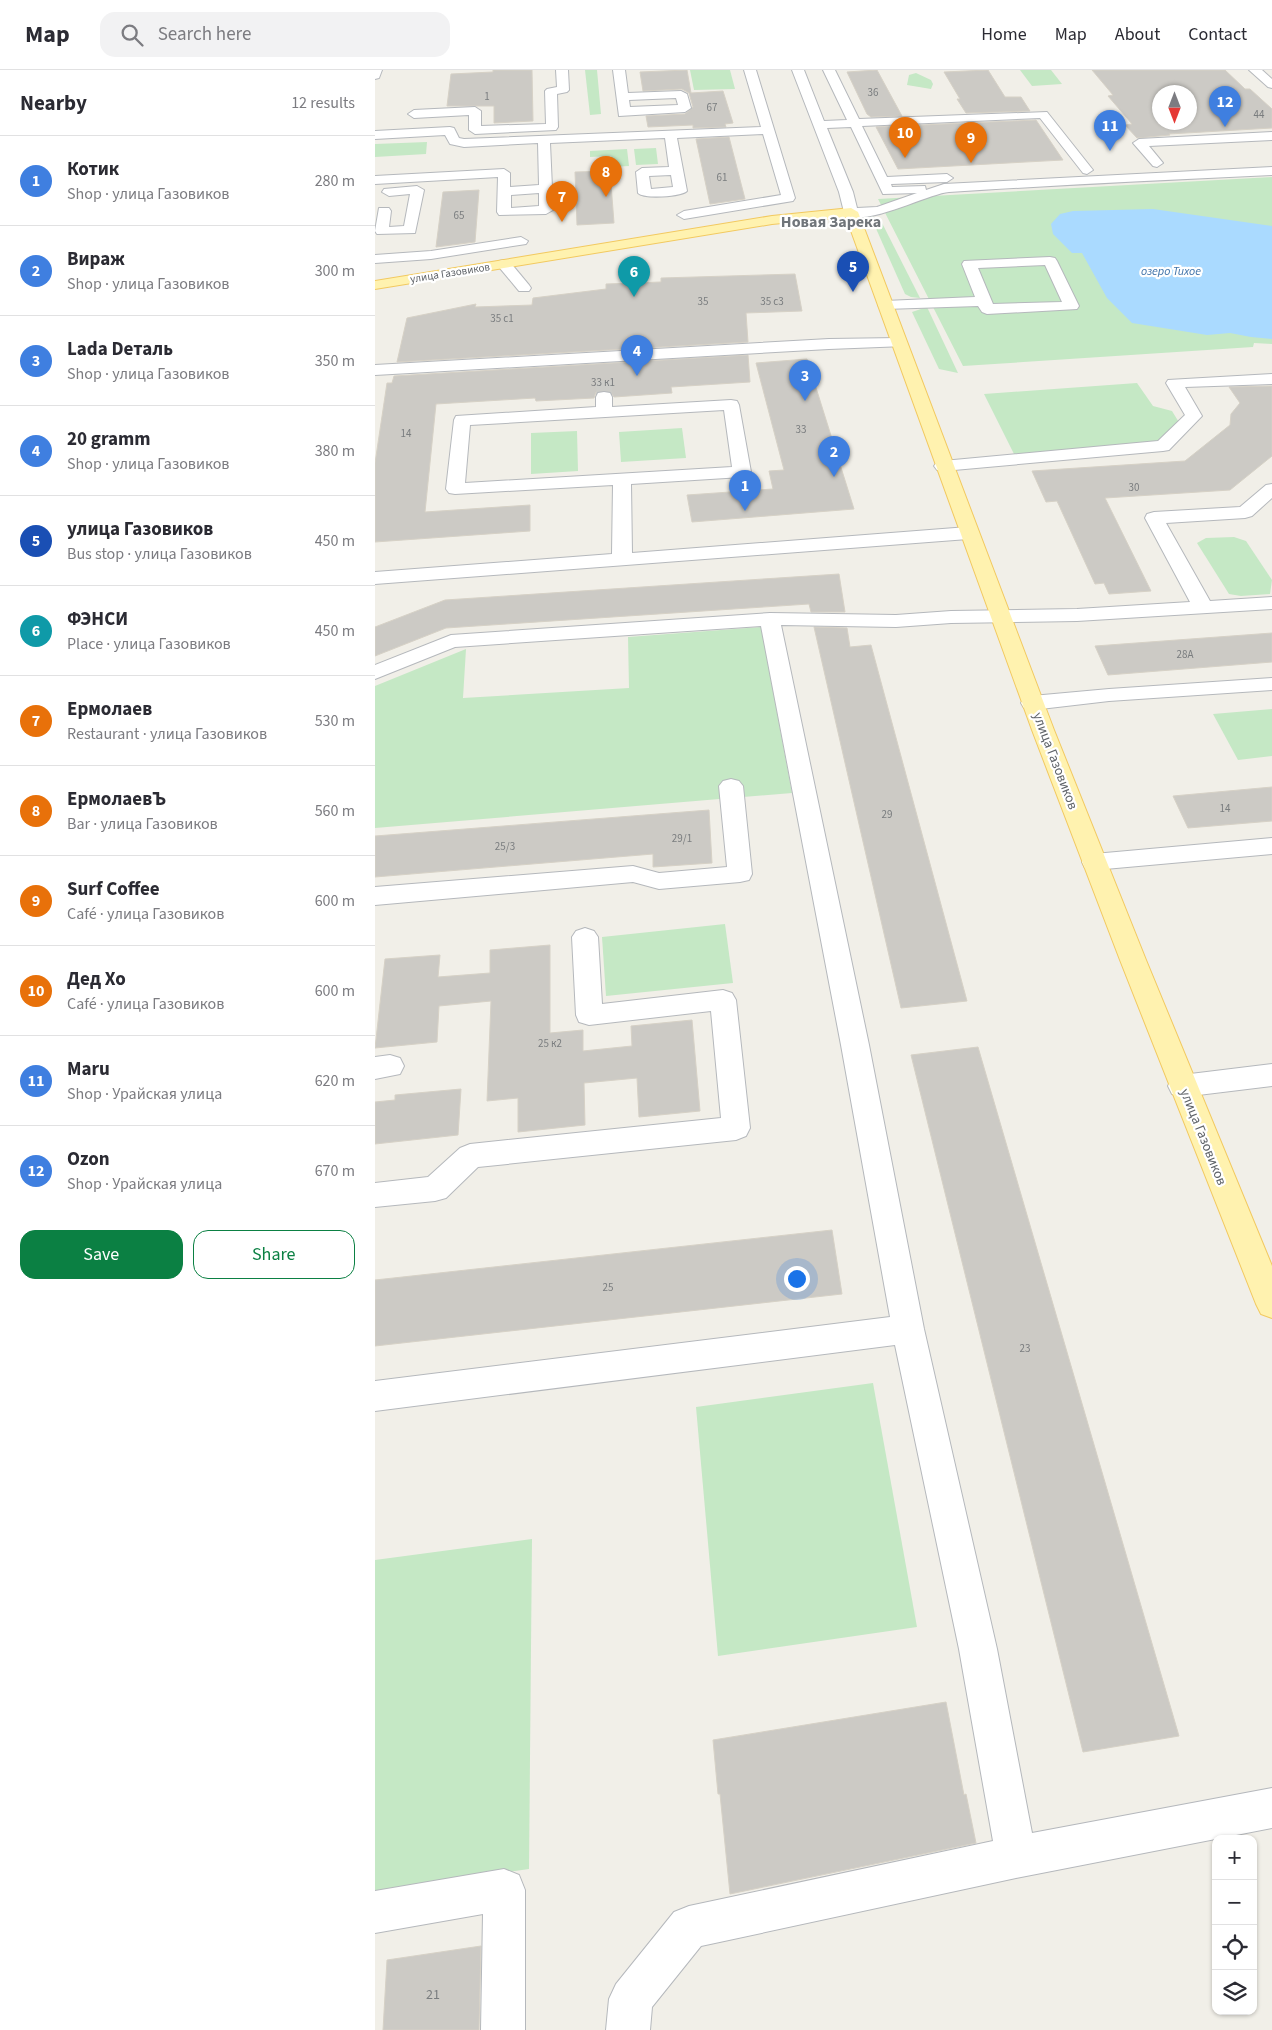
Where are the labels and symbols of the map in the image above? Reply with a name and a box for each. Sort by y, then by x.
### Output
house number: 36 [868,85,879,100]
north arrow [1152,85,1197,130]
pin: 12 [1209,86,1241,127]
house number: 1 [484,89,490,104]
house number: 67 [707,100,717,115]
house number: 44 [1254,107,1265,122]
pin: 11 [1094,110,1126,151]
pin: 10 [889,117,921,158]
pin: 9 [955,122,987,163]
pin: 8 [590,156,622,197]
house number: 61 [717,170,727,185]
pin: 7 [546,181,578,222]
house number: 65 [454,208,464,223]
district label: Новая Зарека [781,211,881,233]
pin: 5 [837,251,869,292]
pin: 6 [618,256,650,297]
street label: улица Газовиков [409,259,491,287]
water label: озеро Тихое [1141,263,1201,280]
house number: 35 [698,294,708,309]
house number: 35 с3 [760,294,784,309]
house number: 35 с1 [490,311,514,326]
pin: 4 [621,335,653,376]
pin: 3 [789,360,821,401]
house number: 33 к1 [591,375,615,390]
house number: 33 [796,422,806,437]
house number: 14 [401,426,412,441]
pin: 2 [818,436,850,477]
pin: 1 [729,470,761,511]
house number: 30 [1129,480,1139,495]
house number: 28А [1177,647,1193,662]
street label: улица Газовиков [1027,710,1083,812]
house number: 14 [1220,801,1231,816]
house number: 29 [882,807,892,822]
house number: 29/1 [672,831,692,846]
house number: 25/3 [495,839,515,854]
house number: 25 к2 [538,1036,562,1051]
street label: улица Газовиков [1175,1086,1231,1188]
your location [784,1266,810,1292]
house number: 25 [603,1280,613,1295]
house number: 23 [1020,1341,1030,1356]
house number: 21 [426,1985,440,2005]

